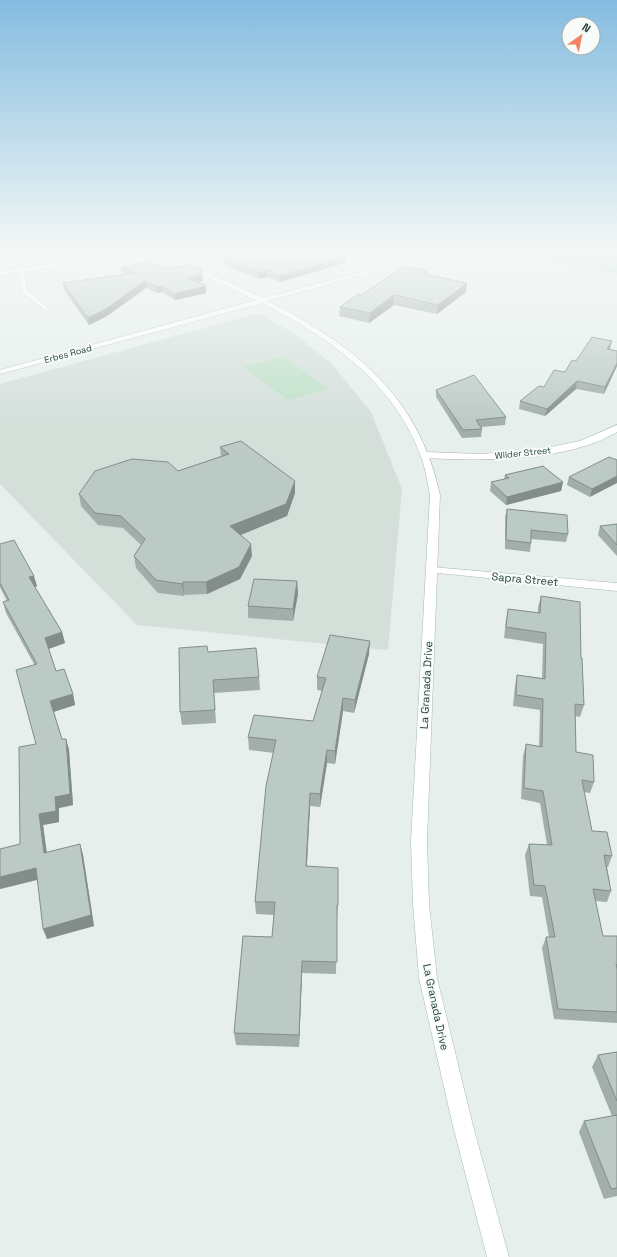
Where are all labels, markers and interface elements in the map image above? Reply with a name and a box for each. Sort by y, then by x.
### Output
north arrow [561,16,601,56]
text: N [580,20,593,35]
street label: Erbes Road [43,342,93,366]
street label: Wilder Street [494,444,552,462]
street label: Sapra Street [491,569,559,589]
street label: La Granada Drive [417,641,435,729]
street label: La Granada Drive [420,962,452,1052]

